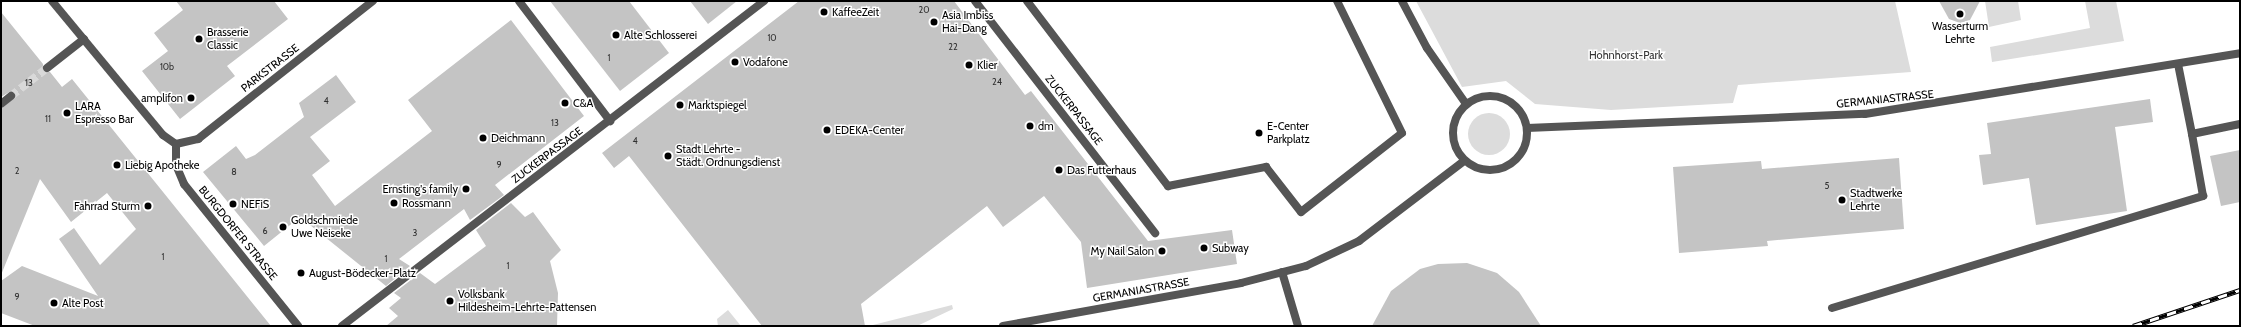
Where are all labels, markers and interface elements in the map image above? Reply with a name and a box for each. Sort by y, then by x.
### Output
place label: KaffeeZeit [832,5,879,19]
house number: 20 [919,5,929,15]
marker: KaffeeZeit [819,7,829,17]
place label: Asia Imbiss Hai-Dang [942,9,993,35]
marker: Wasserturm Lehrte [1955,9,1965,19]
marker: Asia Imbiss Hai-Dang [929,17,939,27]
place label: Wasserturm Lehrte [1932,20,1988,46]
place label: Brasserie Classic [207,26,248,52]
place label: Alte Schlosserei [624,28,697,42]
marker: Alte Schlosserei [611,30,621,40]
house number: 10 [767,33,777,43]
marker: Brasserie Classic [194,34,204,44]
street label: PARKSTRASSE [238,41,302,95]
house number: 22 [948,42,958,52]
park label: Hohnhorst-Park [1589,48,1663,62]
house number: 1 [608,53,610,63]
place label: Vodafone [743,55,788,69]
marker: Vodafone [730,57,740,67]
place label: Klier [977,58,997,72]
marker: Klier [964,60,974,70]
house number: 10b [160,62,174,72]
street label: ZUCKERPASSAGE [1043,72,1105,148]
house number: 24 [992,77,1002,87]
house number: 13 [25,78,33,88]
street label: GERMANIASTRASSE [1836,87,1934,111]
place label: amplifon [141,91,183,105]
marker: amplifon [186,93,196,103]
house number: 4 [323,96,329,106]
place label: C&A [573,96,593,110]
marker: C&A [560,98,570,108]
place label: Marktspiegel [688,98,747,112]
place label: LARA Espresso Bar [75,100,134,126]
marker: Marktspiegel [675,100,685,110]
marker: LARA Espresso Bar [62,108,72,118]
house number: 11 [45,114,51,124]
house number: 13 [551,118,559,128]
place label: dm [1038,119,1054,133]
place label: E-Center Parkplatz [1267,120,1310,146]
marker: dm [1025,121,1035,131]
place label: EDEKA-Center [835,123,904,137]
street label: ZUCKERPASSAGE [509,124,585,186]
marker: EDEKA-Center [822,125,832,135]
marker: E-Center Parkplatz [1254,128,1264,138]
place label: Deichmann [491,131,545,145]
marker: Deichmann [478,133,488,143]
house number: 4 [632,136,638,146]
place label: Stadt Lehrte - Städt. Ordnungsdienst [676,143,780,169]
marker: Stadt Lehrte - Städt. Ordnungsdienst [663,151,673,161]
place label: Liebig Apotheke [125,158,199,172]
marker: Liebig Apotheke [112,160,122,170]
house number: 9 [496,160,502,170]
place label: Das Futterhaus [1067,163,1136,177]
marker: Das Futterhaus [1054,165,1064,175]
house number: 2 [15,166,19,176]
house number: 8 [231,167,237,177]
house number: 5 [1825,181,1829,191]
place label: Ernsting's family [382,182,458,196]
street label: BURGDORFER STRASSE [196,183,280,283]
marker: Ernsting's family [461,184,471,194]
place label: Stadtwerke Lehrte [1850,187,1902,213]
marker: Stadtwerke Lehrte [1837,195,1847,205]
place label: Rossmann [402,196,451,210]
place label: NEFiS [241,197,269,211]
marker: Rossmann [389,198,399,208]
place label: Fahrrad Sturm [74,199,140,213]
marker: NEFiS [228,199,238,209]
marker: Fahrrad Sturm [143,201,153,211]
place label: Goldschmiede Uwe Neiseke [291,214,358,240]
marker: Goldschmiede Uwe Neiseke [278,222,288,232]
house number: 6 [262,226,268,236]
house number: 3 [413,228,417,238]
place label: Subway [1212,241,1249,255]
marker: Subway [1199,243,1209,253]
place label: My Nail Salon [1091,244,1154,258]
marker: My Nail Salon [1157,246,1167,256]
house number: 1 [162,252,164,262]
house number: 1 [385,254,387,264]
house number: 1 [507,261,509,271]
place label: August-Bödecker-Platz [309,266,416,280]
marker: August-Bödecker-Platz [296,268,306,278]
street label: GERMANIASTRASSE [1092,275,1190,305]
place label: Volksbank Hildesheim-Lehrte-Pattensen [458,288,596,314]
house number: 9 [14,292,20,302]
place label: Alte Post [62,296,103,310]
marker: Volksbank Hildesheim-Lehrte-Pattensen [445,296,455,306]
marker: Alte Post [49,298,59,308]

